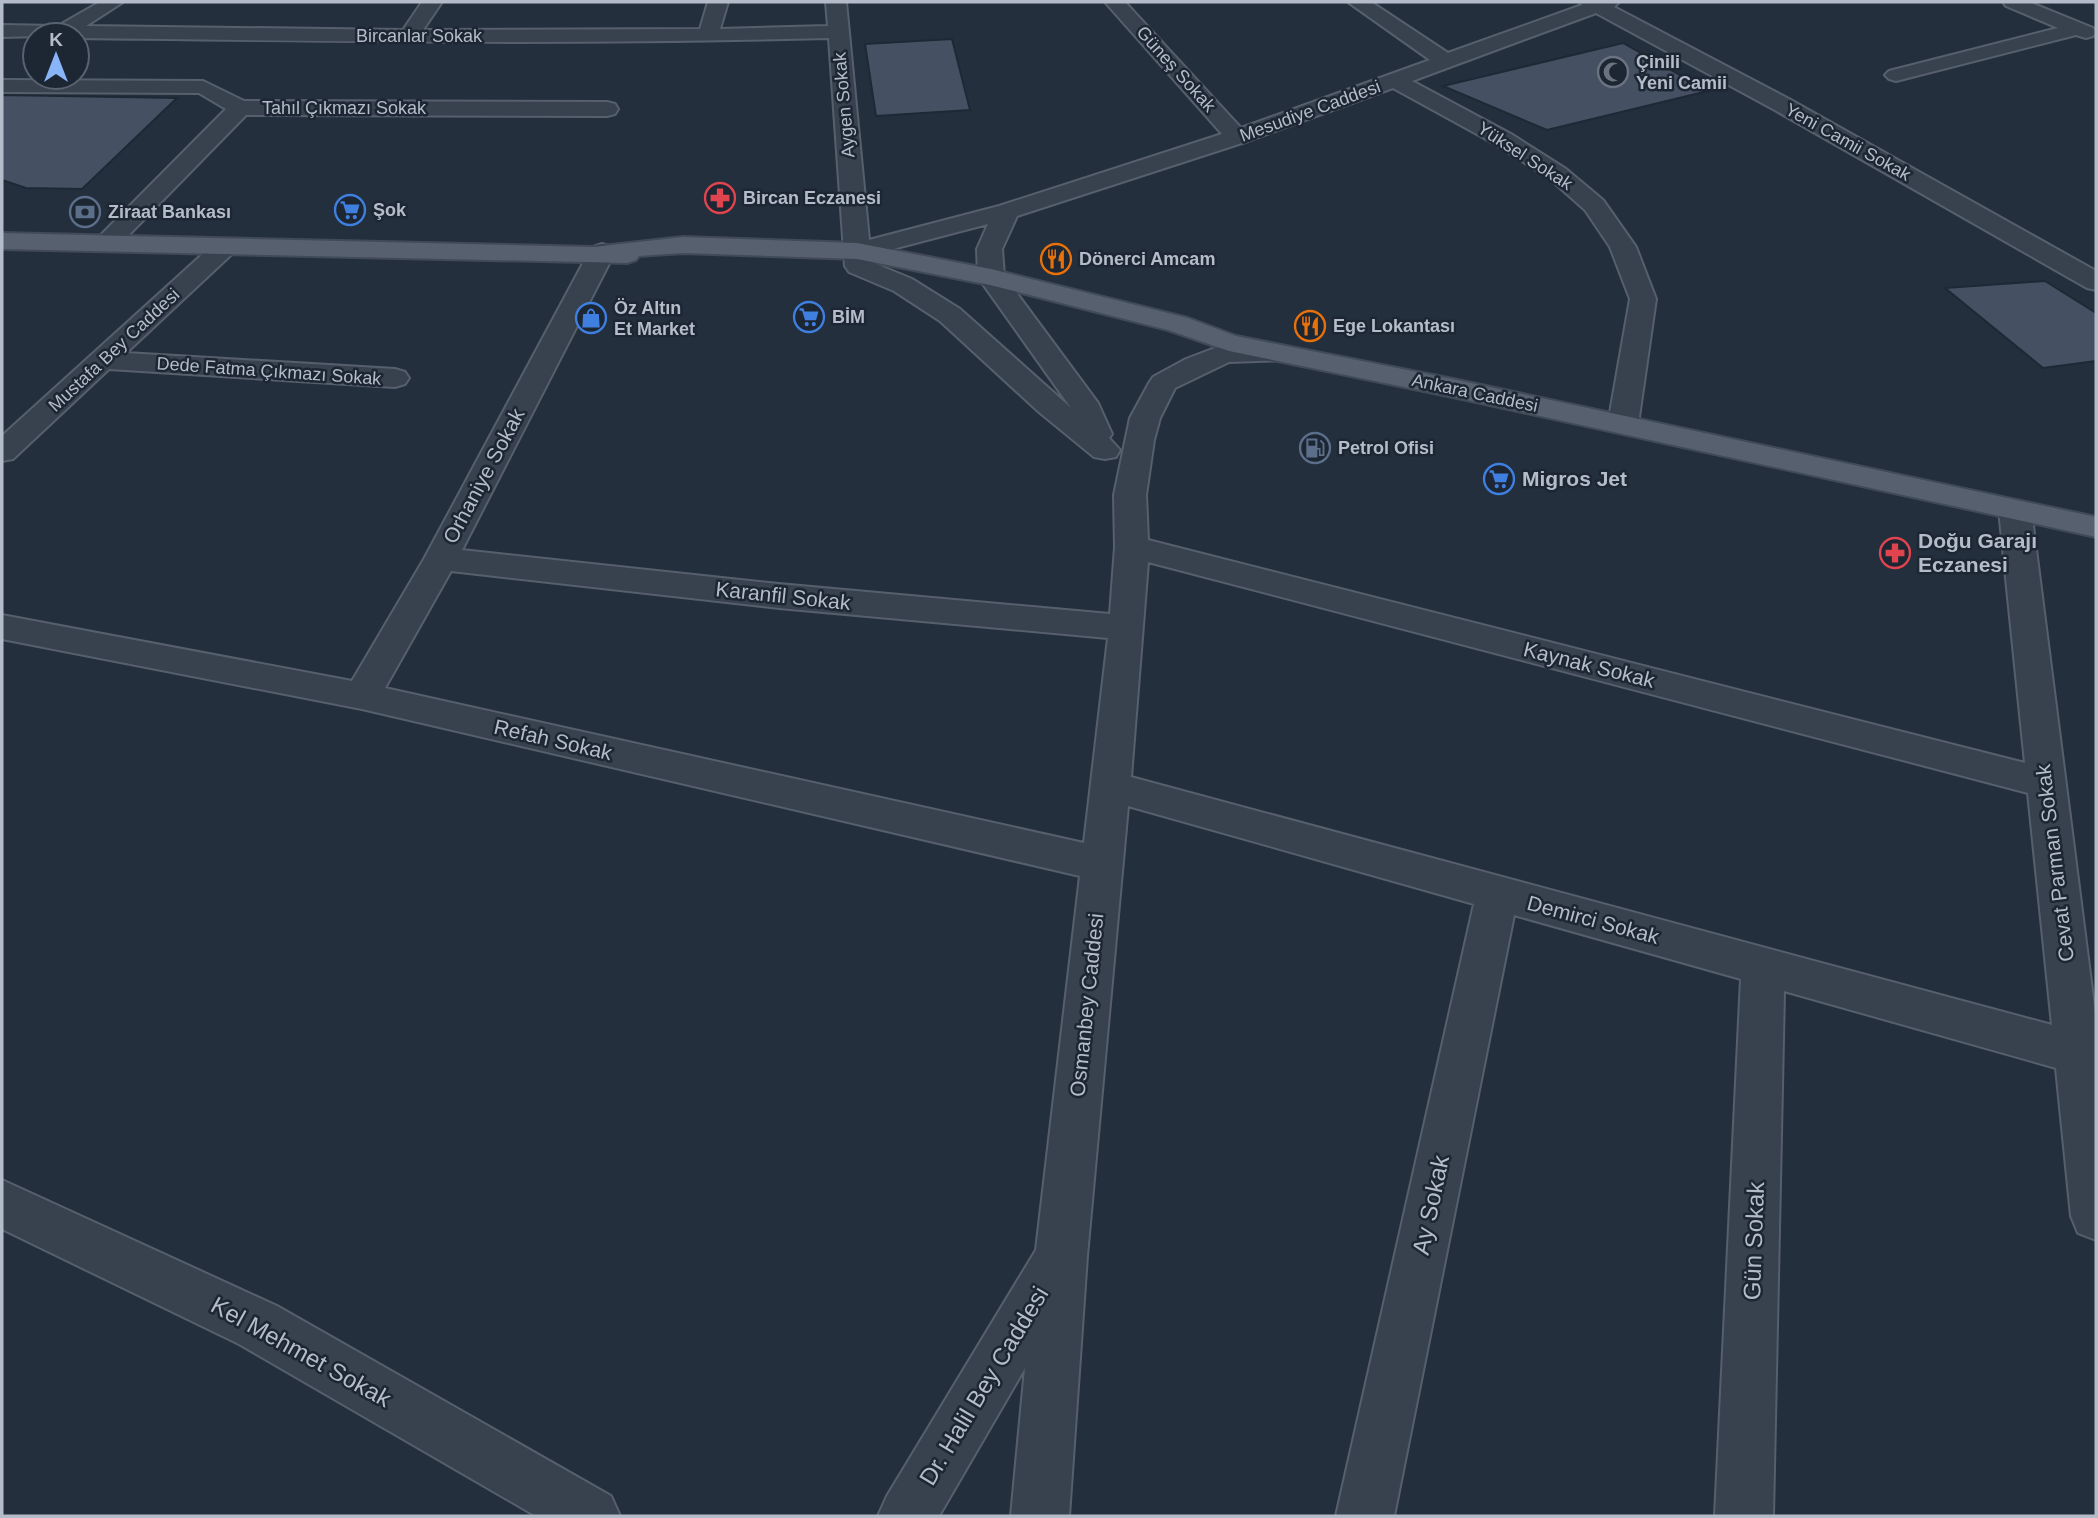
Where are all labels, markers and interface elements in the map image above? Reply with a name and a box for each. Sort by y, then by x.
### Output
north arrow [21,21,91,91]
street label: Güneş Sokak [1132,22,1220,117]
street label: Bircanlar Sokak [356,26,483,46]
text: K [49,29,63,50]
street label: Aygen Sokak [829,50,859,159]
place label: Çinili Yeni Camii [1636,52,1727,93]
mosque icon: Çinili Yeni Camii [1596,55,1630,89]
street label: Mesudiye Caddesi [1237,76,1383,146]
street label: Tahıl Çıkmazı Sokak [262,98,427,118]
street label: Yeni Camii Sokak [1782,99,1915,185]
street label: Yüksel Sokak [1474,118,1577,195]
pharmacy icon: Bircan Eczanesi [703,181,737,215]
place label: Bircan Eczanesi [743,188,881,208]
supermarket icon: Şok [333,193,367,227]
bank icon: Ziraat Bankası [68,195,102,229]
place label: Şok [373,200,407,220]
place label: Ziraat Bankası [108,202,231,222]
restaurant icon: Dönerci Amcam [1039,242,1073,276]
place label: Dönerci Amcam [1079,249,1215,269]
street label: Mustafa Bey Caddesi [45,284,183,416]
place label: Öz Altın Et Market [614,298,695,339]
supermarket icon: BİM [792,300,826,334]
shop icon: Öz Altın Et Market [574,301,608,335]
place label: BİM [832,307,865,327]
restaurant icon: Ege Lokantası [1293,309,1327,343]
place label: Ege Lokantası [1333,316,1455,336]
street label: Dede Fatma Çıkmazı Sokak [156,353,383,389]
street label: Ankara Caddesi [1410,370,1540,416]
street label: Orhaniye Sokak [438,404,529,547]
fuel station icon: Petrol Ofisi [1298,431,1332,465]
place label: Petrol Ofisi [1338,438,1434,458]
supermarket icon: Migros Jet [1482,462,1516,496]
place label: Migros Jet [1522,467,1627,490]
place label: Doğu Garajı Eczanesi [1918,529,2037,576]
pharmacy icon: Doğu Garajı Eczanesi [1878,536,1912,570]
street label: Karanfil Sokak [715,577,852,614]
street label: Kaynak Sokak [1521,637,1658,692]
street label: Refah Sokak [492,715,615,764]
street label: Cevat Parman Sokak [2031,763,2078,963]
street label: Demirci Sokak [1525,891,1662,948]
street label: Osmanbey Caddesi [1065,912,1108,1098]
street label: Ay Sokak [1407,1152,1454,1257]
street label: Gün Sokak [1738,1180,1769,1301]
street label: Dr. Halil Bey Caddesi [914,1282,1054,1490]
street label: Kel Mehmet Sokak [207,1291,397,1413]

